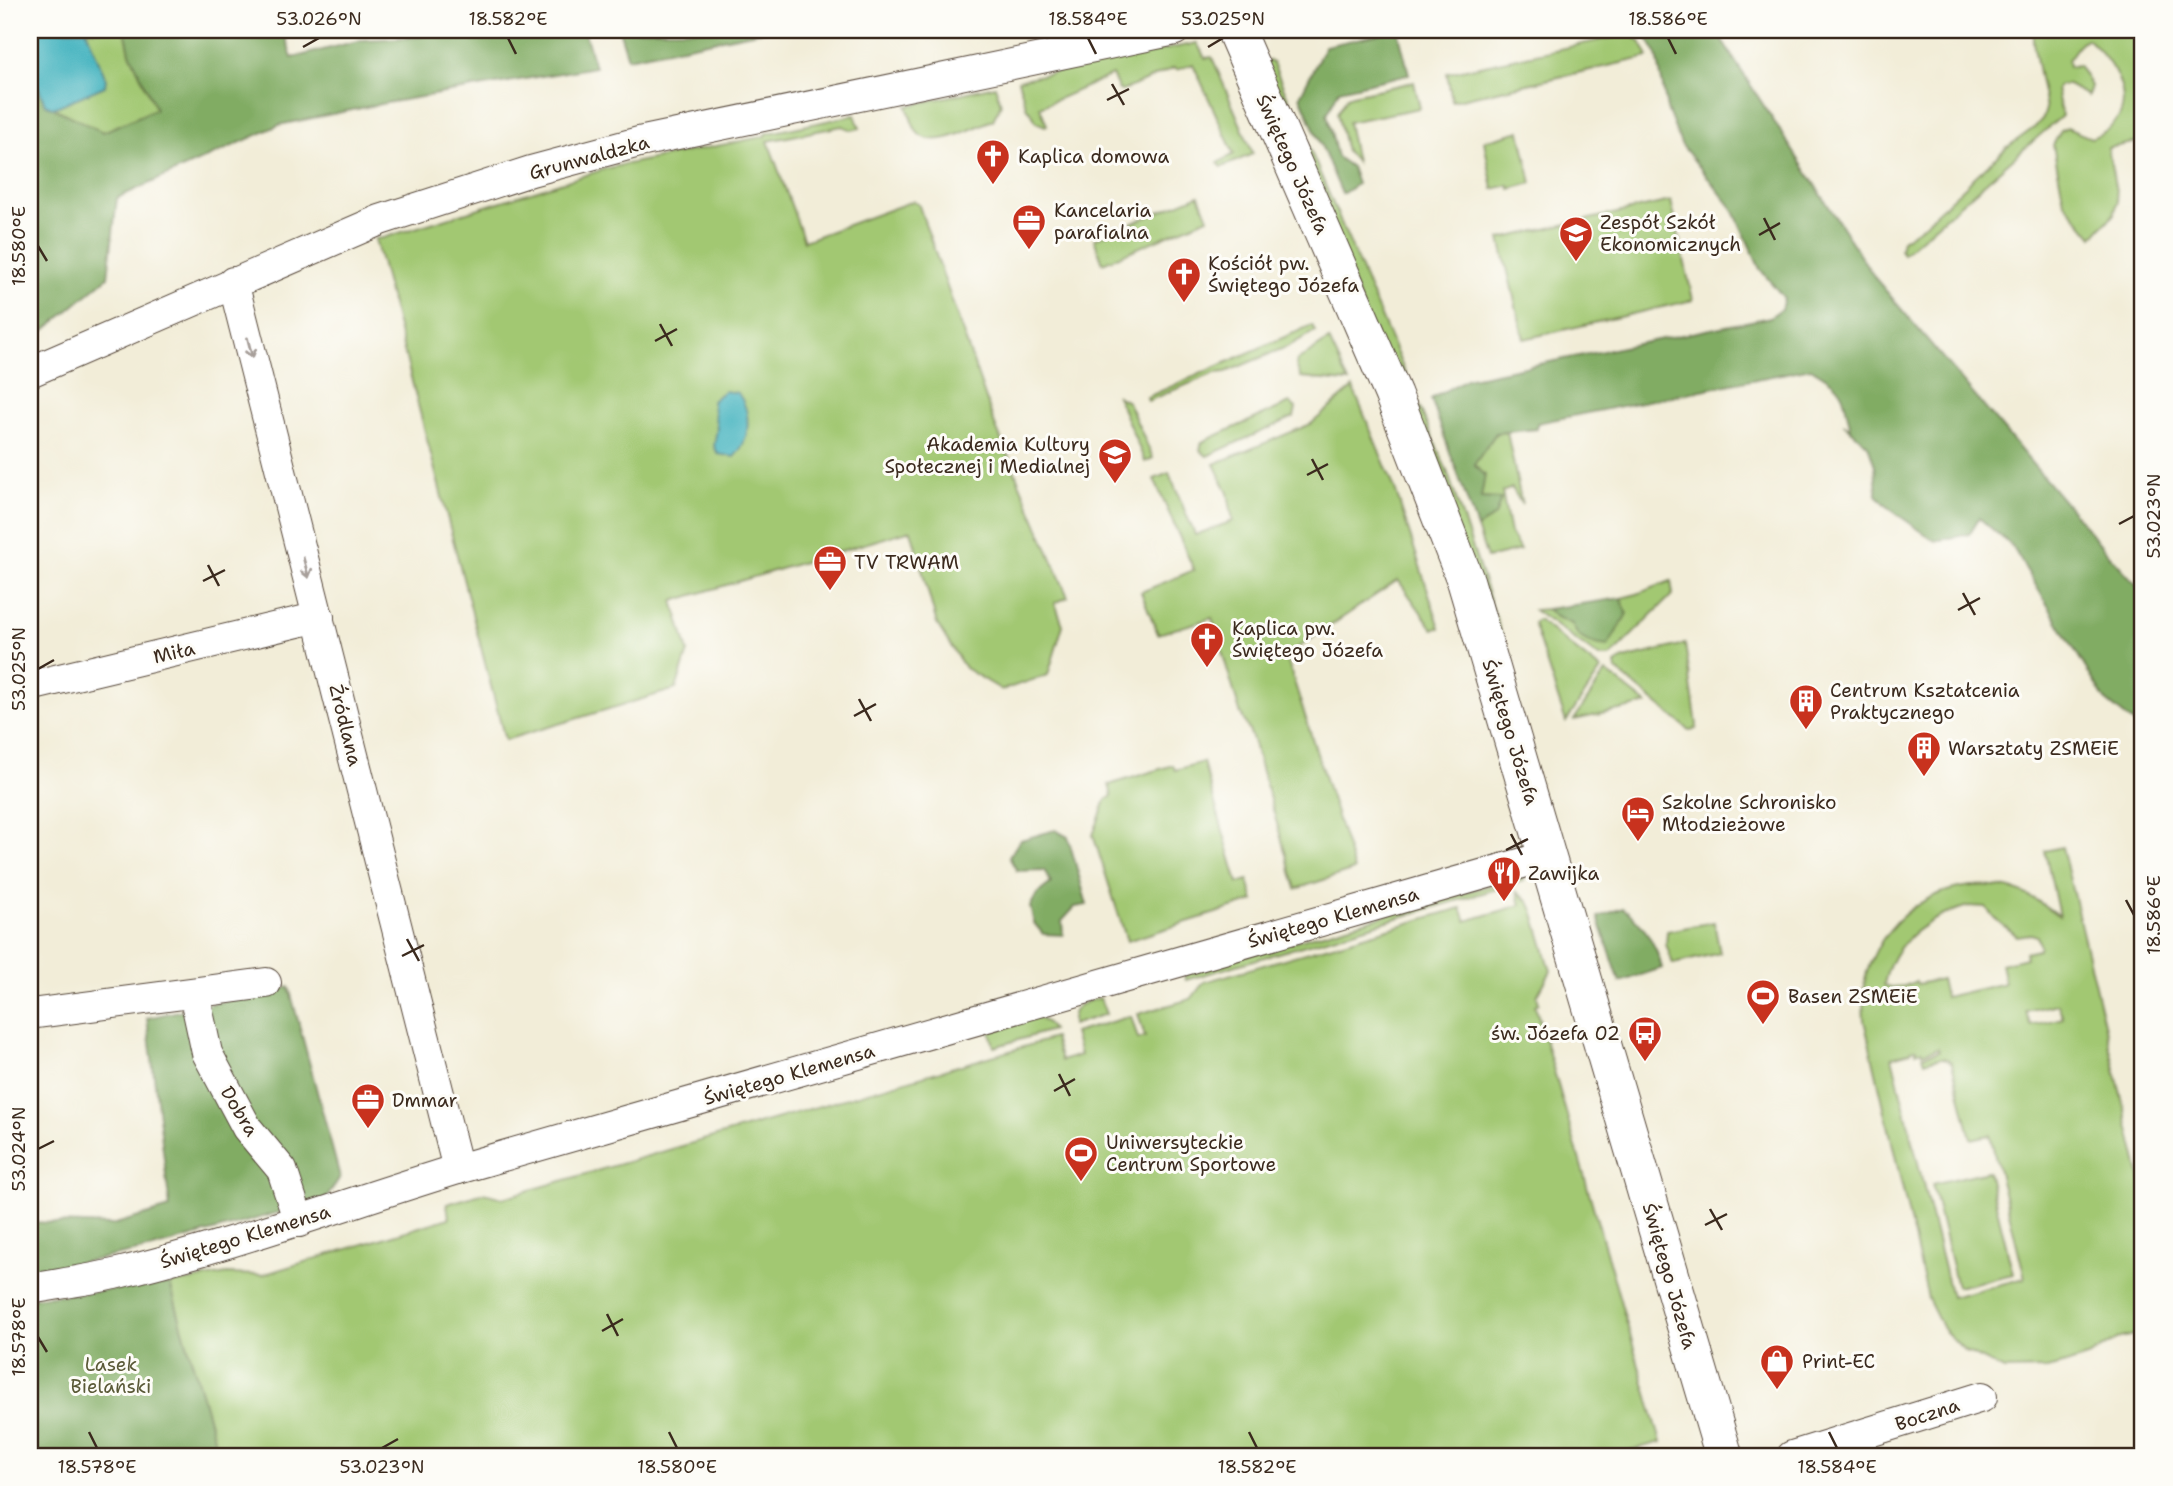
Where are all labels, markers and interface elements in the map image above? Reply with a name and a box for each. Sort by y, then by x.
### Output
text: 53.026°N [276,7,362,31]
text: 18.582°E [468,7,548,31]
text: 18.584°E [1048,7,1128,31]
text: 53.025°N [1181,7,1265,31]
text: 18.586°E [1628,7,1708,31]
street label: Świętego Józefa [1250,90,1336,238]
street label: Grunwaldzka [526,129,652,186]
church icon: Kaplica domowa [974,137,1012,186]
place label: Kaplica domowa [1018,144,1169,169]
place label: Kancelaria parafialna [1054,198,1152,245]
office icon: Kancelaria parafialna [1010,202,1048,251]
text: 18.580°E [7,206,31,286]
place label: Zespół Szkół Ekonomicznych [1600,210,1741,257]
school or university icon: Zespół Szkół Ekonomicznych [1557,214,1595,263]
place label: Kościół pw. Świętego Józefa [1208,251,1359,298]
church icon: Kościół pw. Świętego Józefa [1165,255,1203,304]
one-way arrow [244,336,257,359]
place label: Akademia Kultury Społecznej i Medialnej [884,432,1090,479]
school or university icon: Akademia Kultury Społecznej i Medialnej [1096,436,1134,485]
text: 53.023°N [2142,473,2166,559]
office icon: TV TRWAM [811,543,849,592]
place label: TV TRWAM [854,550,959,575]
one-way arrow [300,556,313,579]
place label: Kaplica pw. Świętego Józefa [1232,616,1383,663]
church icon: Kaplica pw. Świętego Józefa [1188,620,1226,669]
text: 53.025°N [7,627,31,711]
street label: Miła [151,636,198,669]
street label: Świętego Józefa [1476,656,1546,808]
place label: Centrum Kształcenia Praktycznego [1830,678,2020,725]
street label: Źródlana [323,681,369,769]
building icon: Centrum Kształcenia Praktycznego [1787,682,1825,731]
building icon: Warsztaty ZSMEiE [1905,729,1943,778]
place label: Warsztaty ZSMEiE [1948,736,2119,761]
place label: Szkolne Schronisko Młodzieżowe [1662,790,1837,837]
hotel icon: Szkolne Schronisko Młodzieżowe [1619,794,1657,843]
restaurant icon: Zawijka [1485,854,1523,903]
place label: Zawijka [1528,861,1599,886]
text: 18.586°E [2142,875,2166,955]
street label: Świętego Klemensa [1244,880,1422,954]
sports icon: Basen ZSMEiE [1744,977,1782,1026]
place label: Basen ZSMEiE [1788,984,1918,1009]
bus stop icon: św. Józefa 02 [1626,1014,1664,1063]
place label: św. Józefa 02 [1491,1021,1620,1046]
street label: Świętego Klemensa [700,1037,878,1111]
office icon: Dmmar [349,1081,387,1130]
street label: Dobra [215,1082,264,1141]
place label: Dmmar [392,1088,458,1113]
text: 53.024°N [7,1107,31,1192]
place label: Uniwersyteckie Centrum Sportowe [1106,1130,1276,1177]
sports icon: Uniwersyteckie Centrum Sportowe [1062,1134,1100,1183]
street label: Świętego Klemensa [157,1198,334,1274]
street label: Świętego Józefa [1637,1200,1703,1352]
text: 18.578°E [7,1297,31,1377]
shop icon: Print-EC [1758,1342,1796,1391]
place label: Print-EC [1802,1349,1875,1374]
park label: Lasek Bielański [71,1352,151,1399]
street label: Boczna [1892,1392,1963,1437]
text: 18.578°E [57,1455,137,1479]
text: 53.023°N [339,1455,425,1479]
text: 18.580°E [637,1455,717,1479]
text: 18.582°E [1217,1455,1297,1479]
text: 18.584°E [1797,1455,1877,1479]

